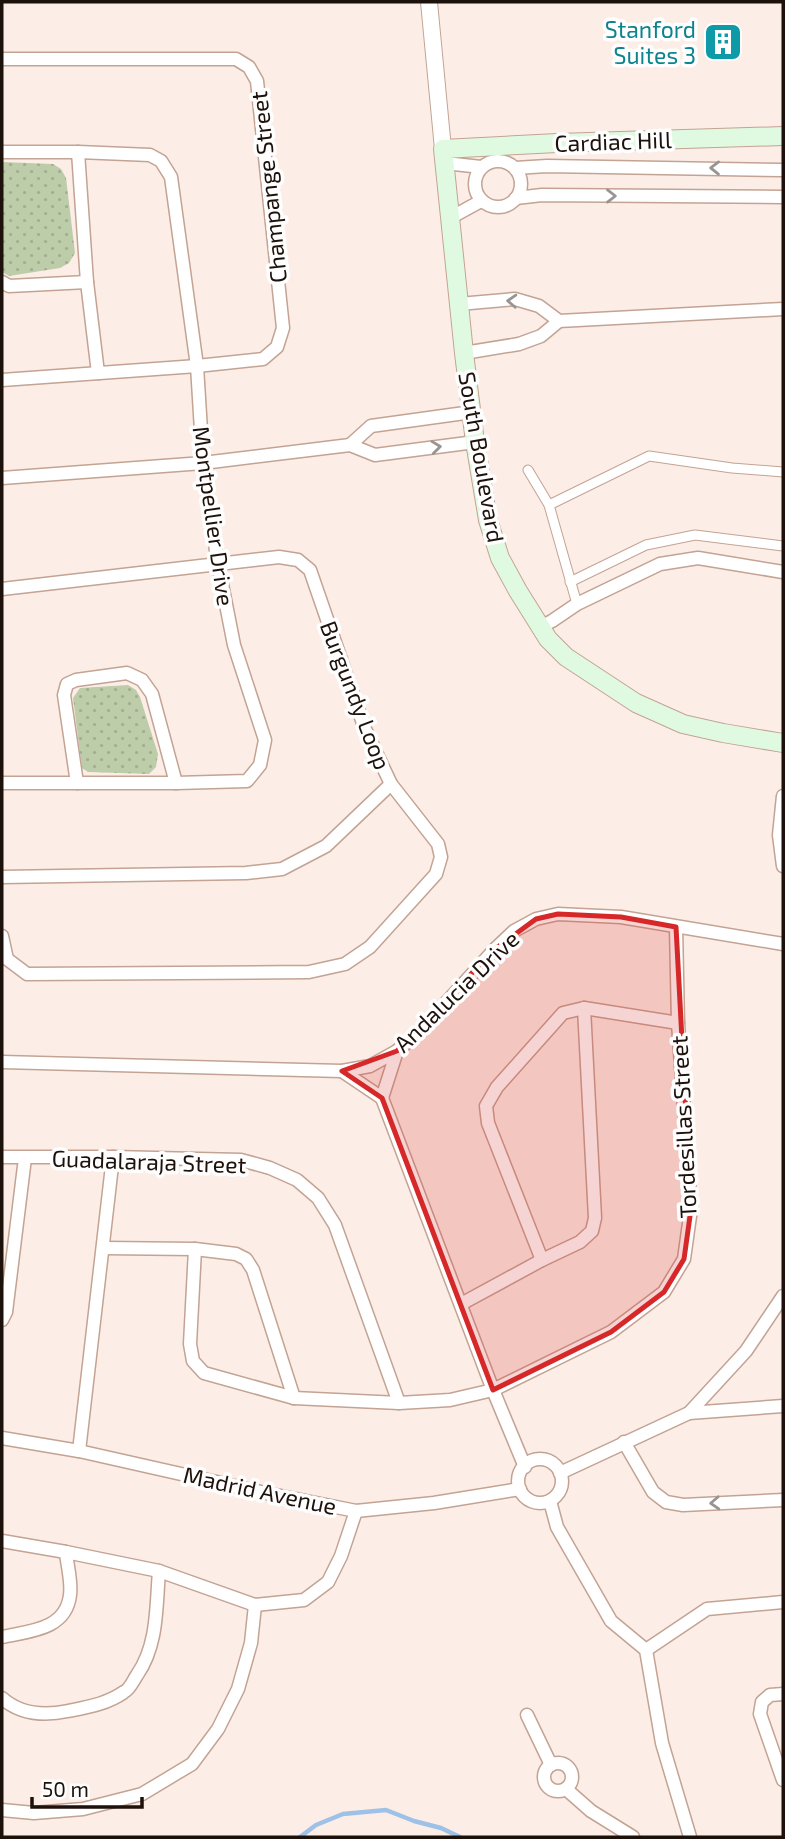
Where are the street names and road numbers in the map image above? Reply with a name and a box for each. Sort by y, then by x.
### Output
street label: Champange Street [244,89,292,284]
street label: Cardiac Hill [554,125,672,157]
street label: South Boulevard [453,369,511,545]
street label: Montpellier Drive [188,424,240,608]
street label: Burgundy Loop [315,617,397,773]
street label: Andalucia Drive [388,924,524,1058]
street label: Tordesillas Street [664,1035,702,1219]
street label: Guadalaraja Street [51,1144,247,1178]
street label: Madrid Avenue [181,1460,339,1520]

